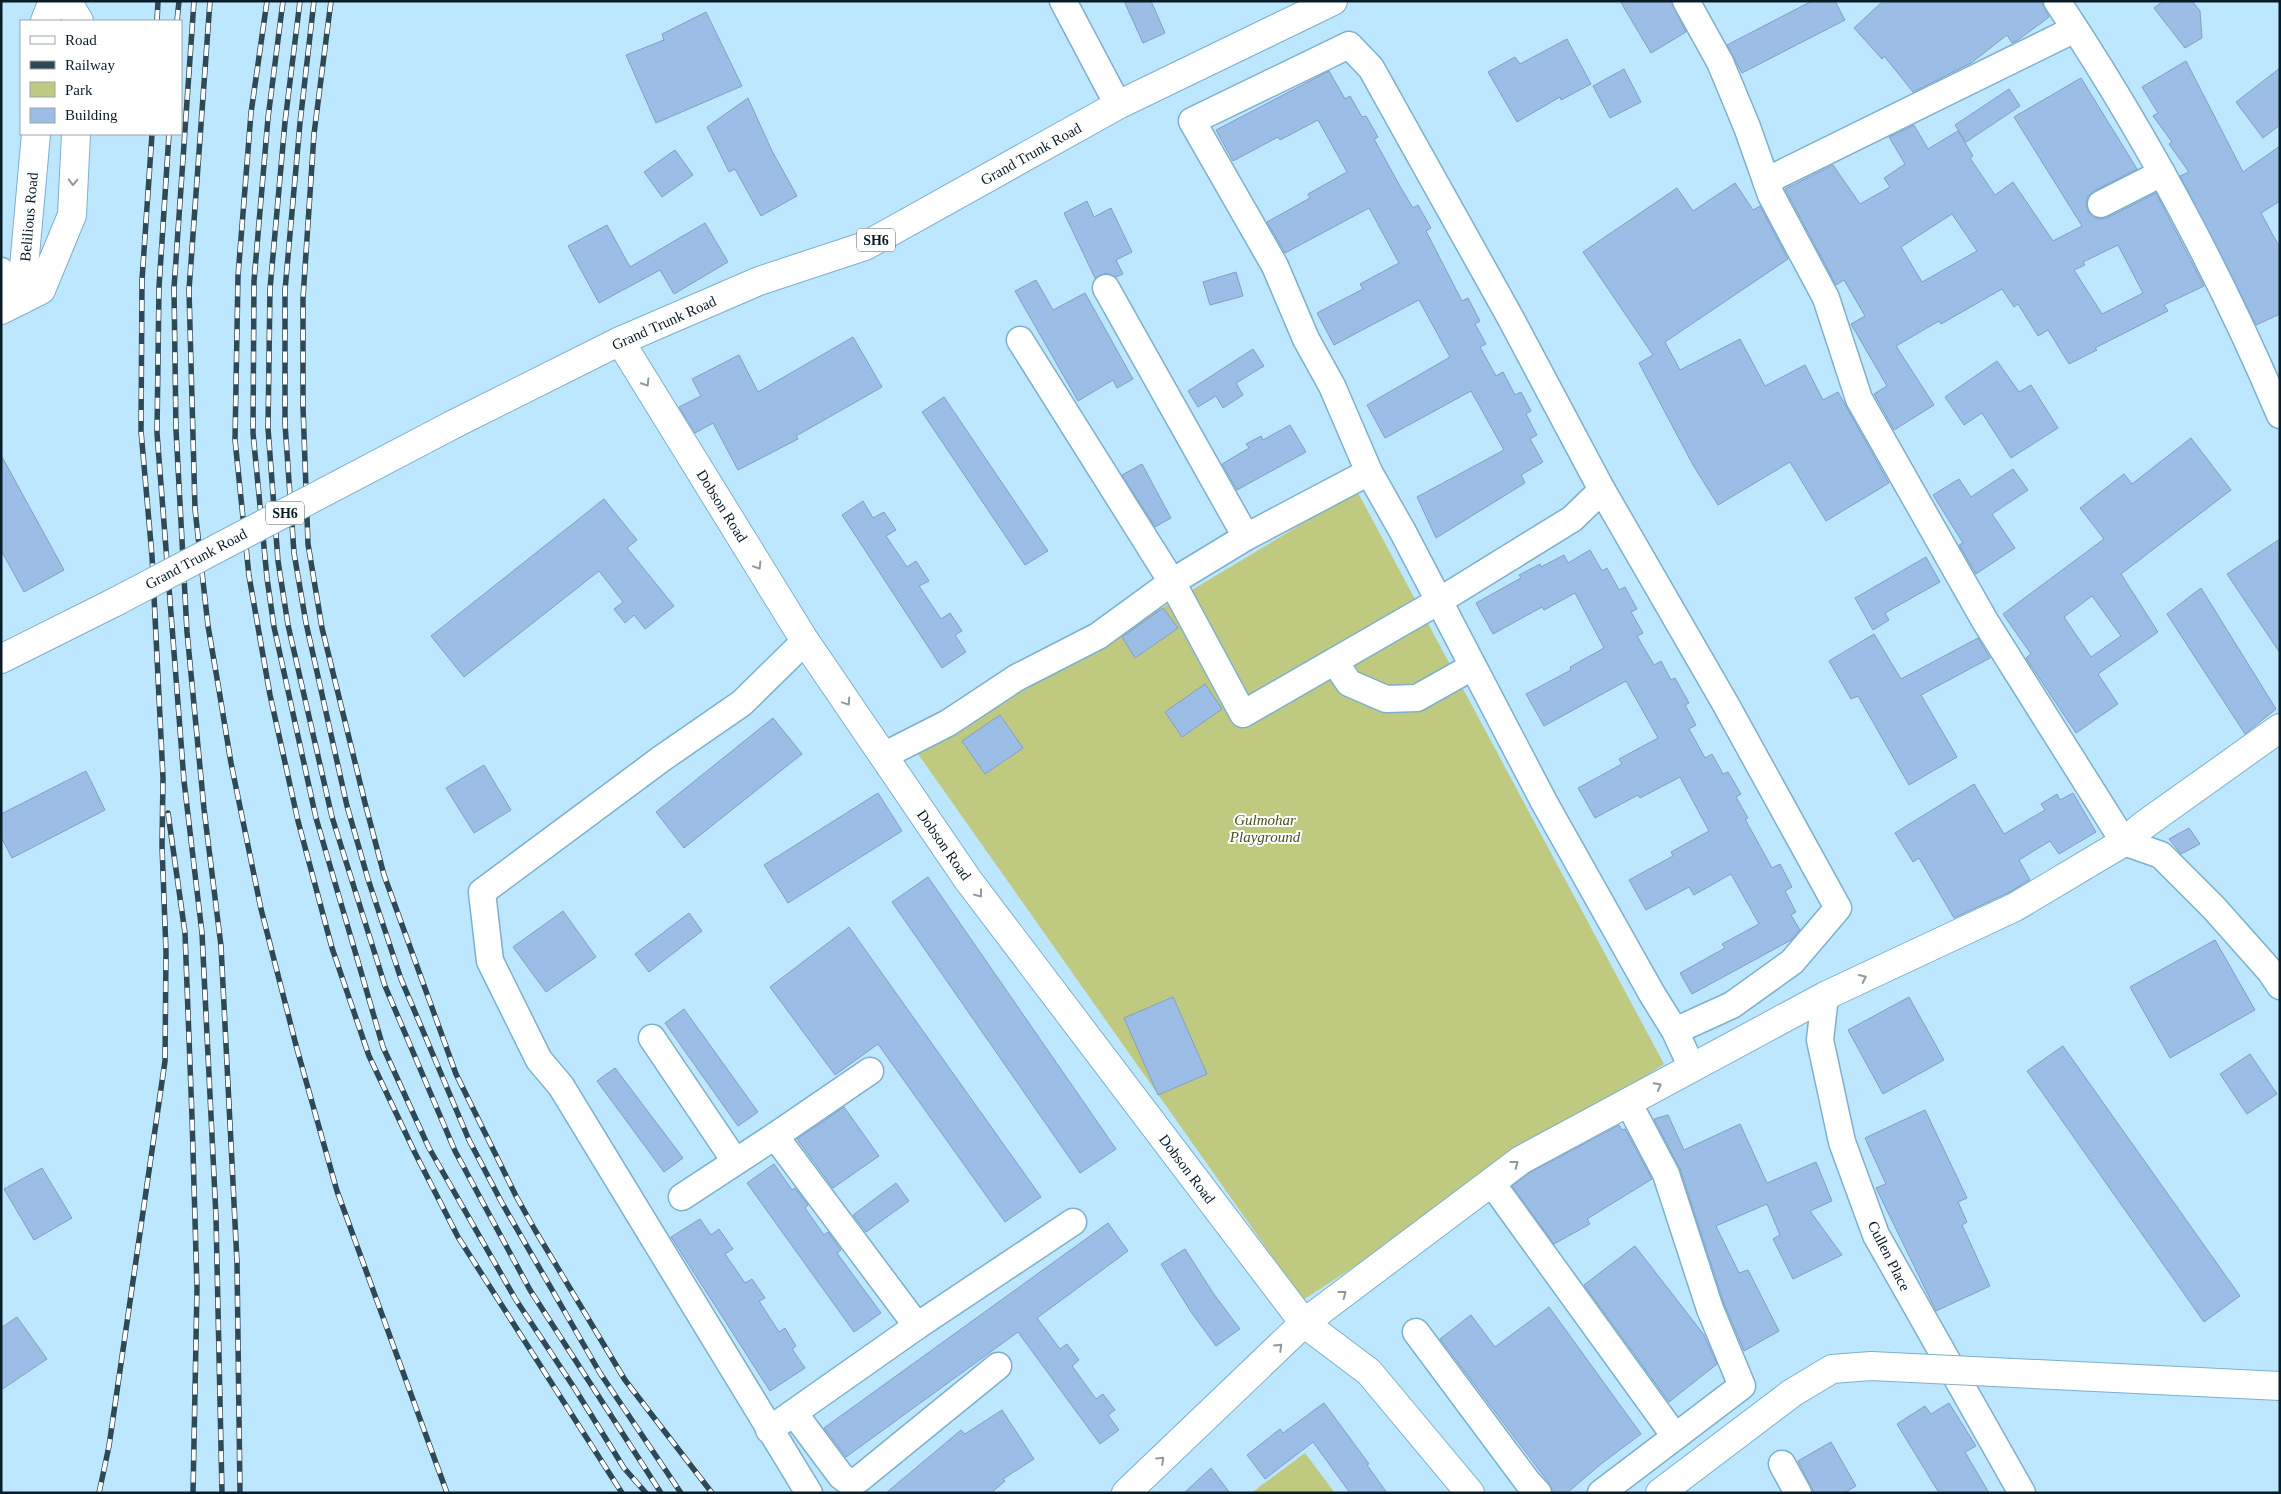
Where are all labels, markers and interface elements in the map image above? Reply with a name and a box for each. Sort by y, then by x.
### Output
legend [20,20,182,135]
text: Road [65,32,97,48]
text: Railway [65,57,115,73]
text: Park [65,82,93,98]
text: Building [65,107,118,123]
street label: Grand Trunk Road [978,119,1085,188]
street label: Belilious Road [17,171,41,262]
one-way arrow [68,179,79,187]
road number: SH6 [857,228,895,252]
street label: Grand Trunk Road [609,293,719,353]
one-way arrow [639,378,649,387]
street label: Dobson Road [693,467,751,545]
road number: SH6 [266,502,304,524]
street label: Grand Trunk Road [143,525,250,592]
one-way arrow [752,561,762,570]
one-way arrow [841,697,850,706]
street label: Dobson Road [914,807,974,884]
park label: Gulmohar Playground [1229,812,1301,845]
one-way arrow [973,888,981,897]
one-way arrow [1858,974,1867,984]
one-way arrow [1652,1082,1661,1092]
street label: Dobson Road [1156,1131,1218,1207]
one-way arrow [1509,1162,1518,1170]
street label: Cullen Place [1865,1218,1914,1294]
one-way arrow [1337,1291,1346,1299]
one-way arrow [1273,1344,1282,1353]
one-way arrow [1156,1456,1165,1465]

